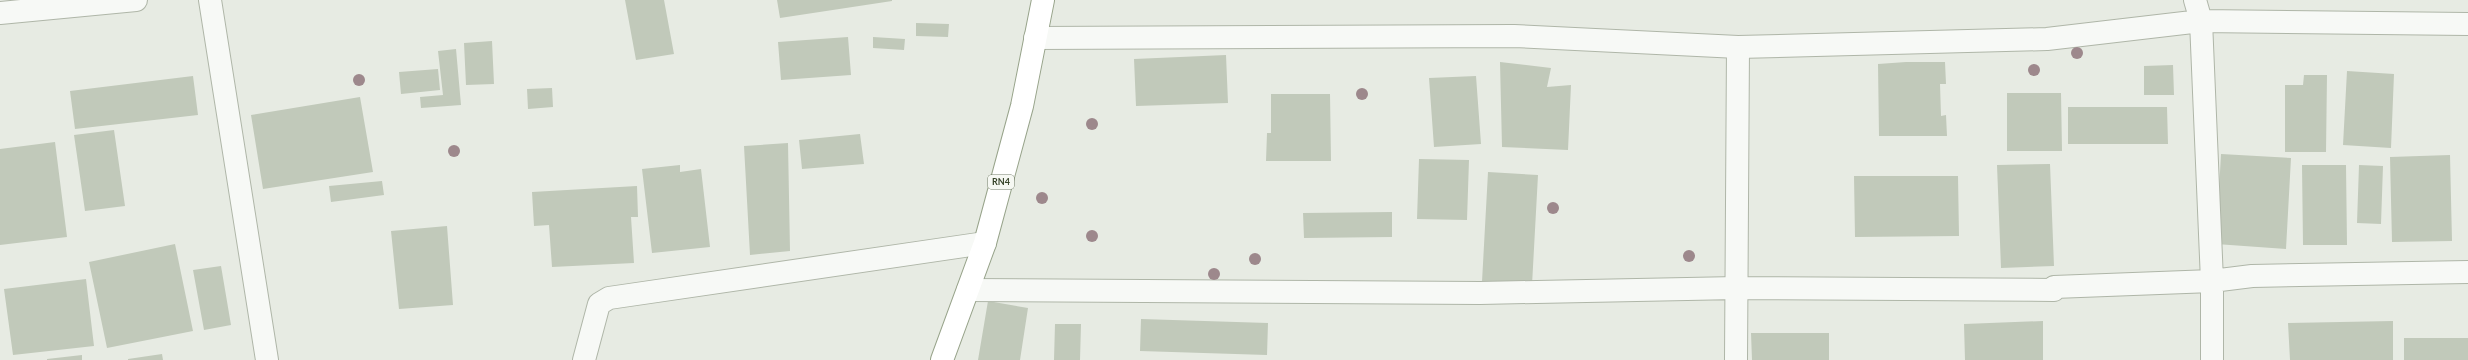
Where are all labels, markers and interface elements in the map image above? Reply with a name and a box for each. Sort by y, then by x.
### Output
road number: RN4 [988,175,1014,189]

